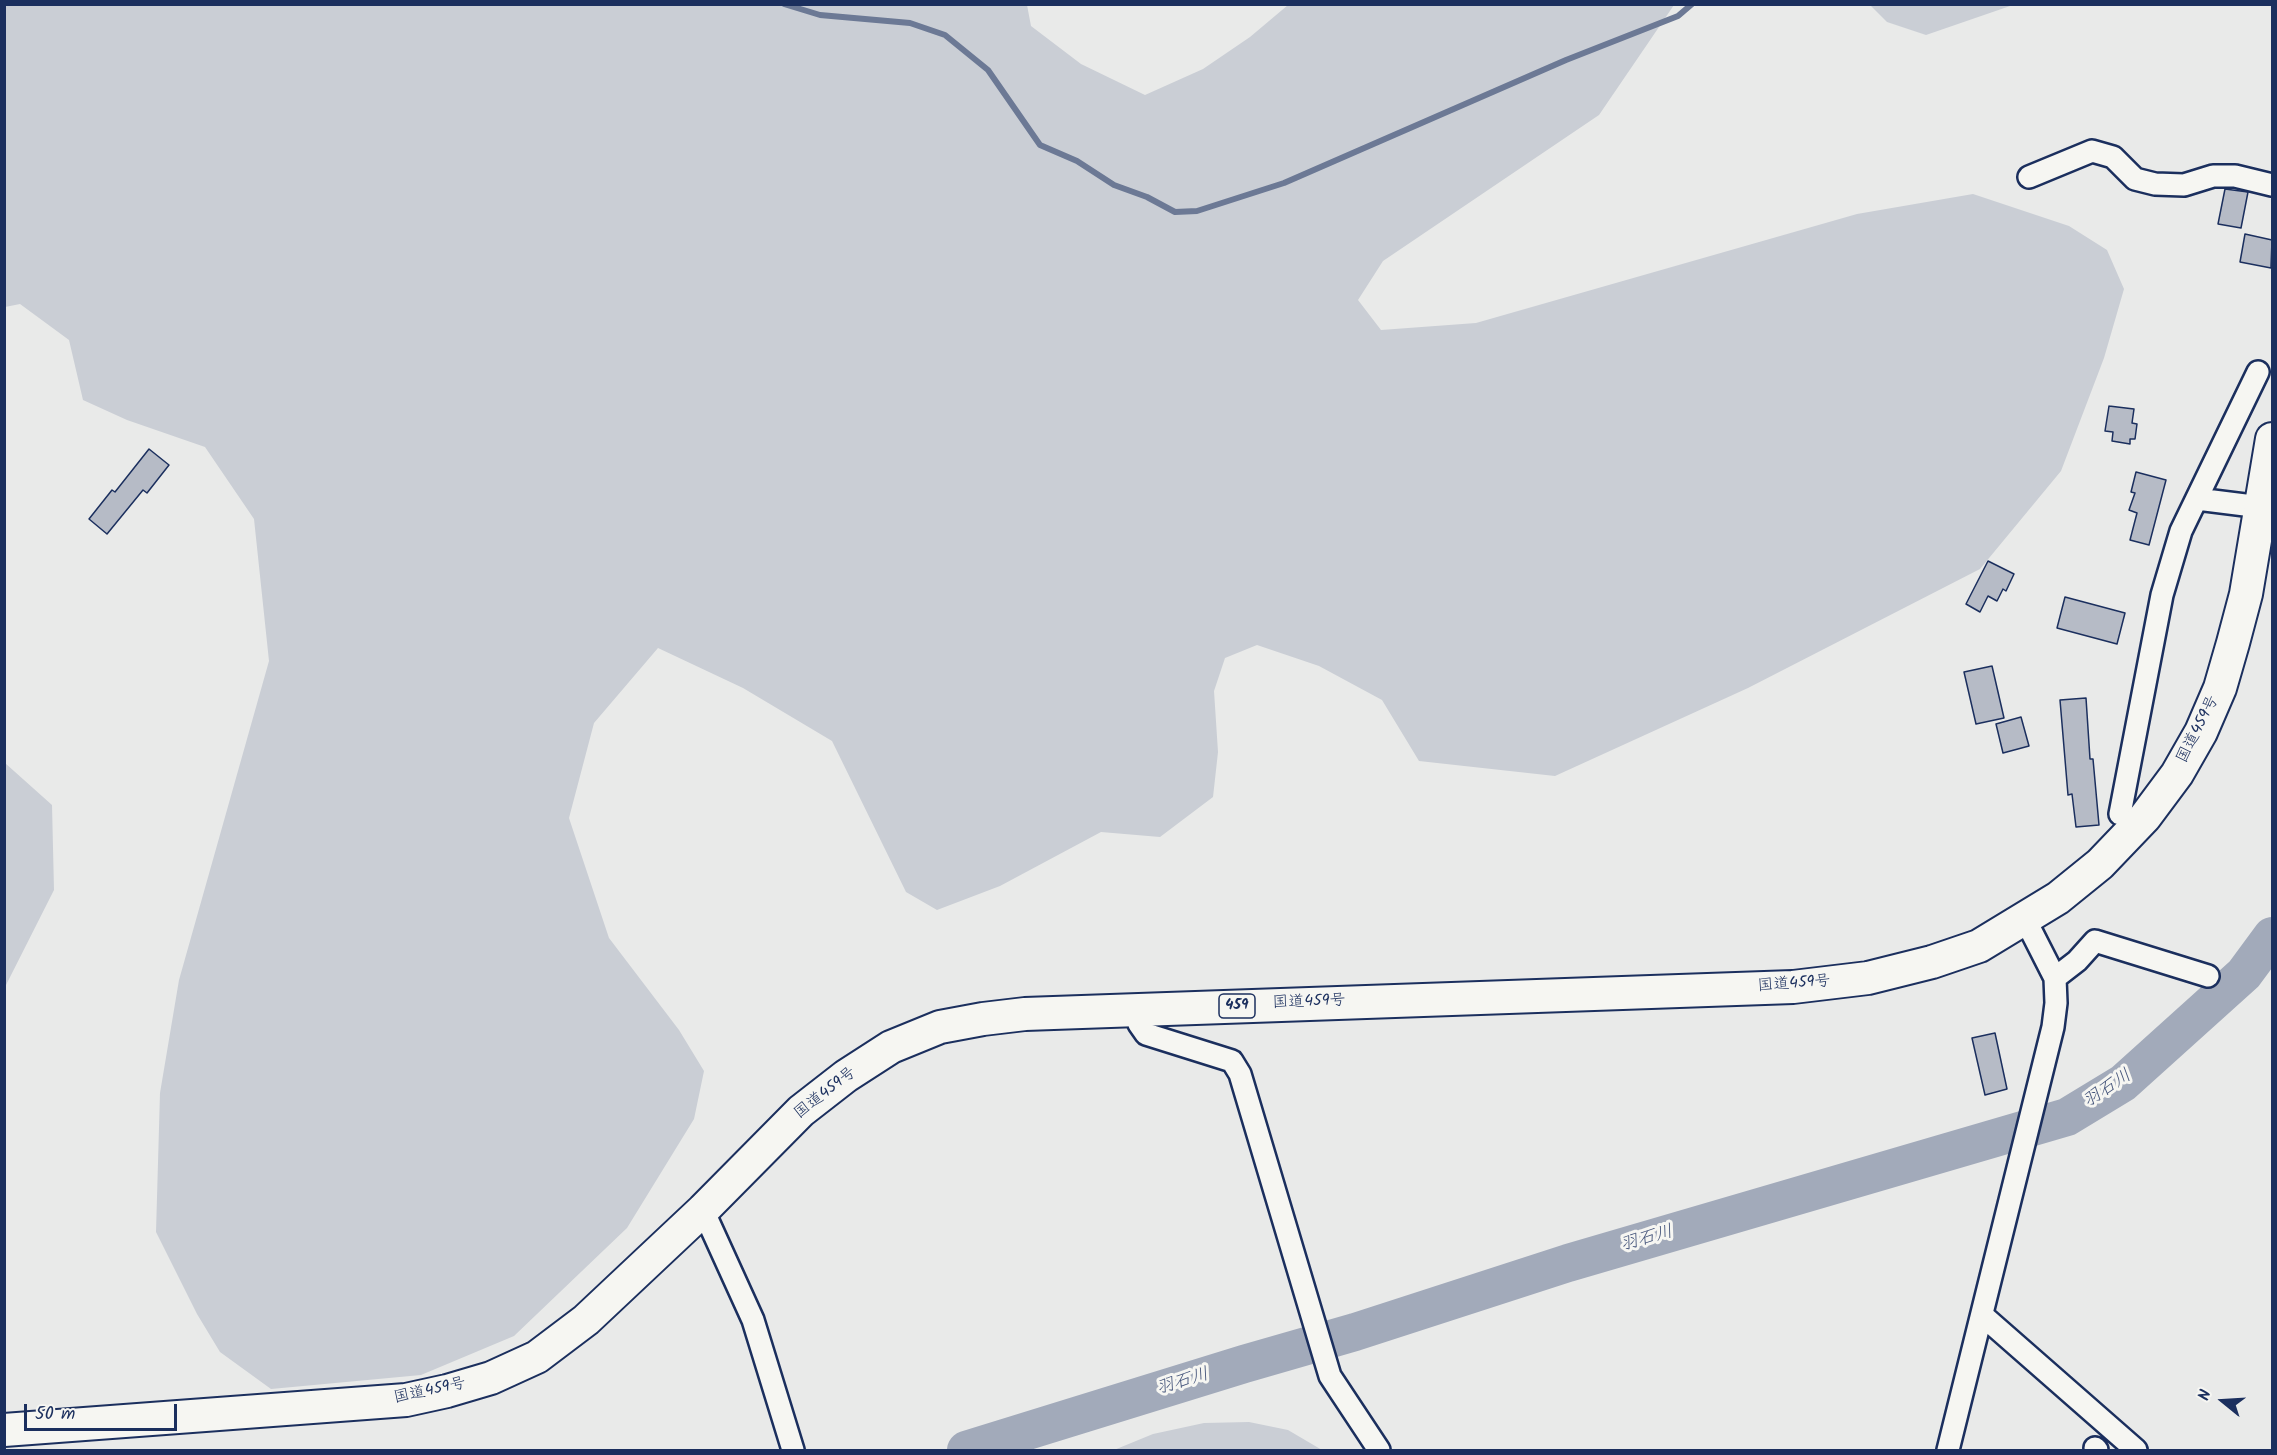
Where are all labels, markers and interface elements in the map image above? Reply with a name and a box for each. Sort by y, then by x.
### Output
street label: 国道459号 [2174,693,2224,767]
street label: 国道459号 [1757,973,1831,997]
street label: 国道459号 [1272,992,1346,1014]
road number: 459 [1219,994,1255,1018]
street label: 国道459号 [791,1064,861,1124]
water label: 羽石川 [2080,1066,2136,1114]
water label: 羽石川 [1618,1222,1676,1258]
water label: 羽石川 [1154,1365,1212,1401]
north arrow [2193,1371,2253,1431]
street label: 国道459号 [392,1375,468,1409]
text: N [2192,1387,2219,1404]
scale bar [27,1392,180,1430]
text: 50 m [35,1400,75,1429]

